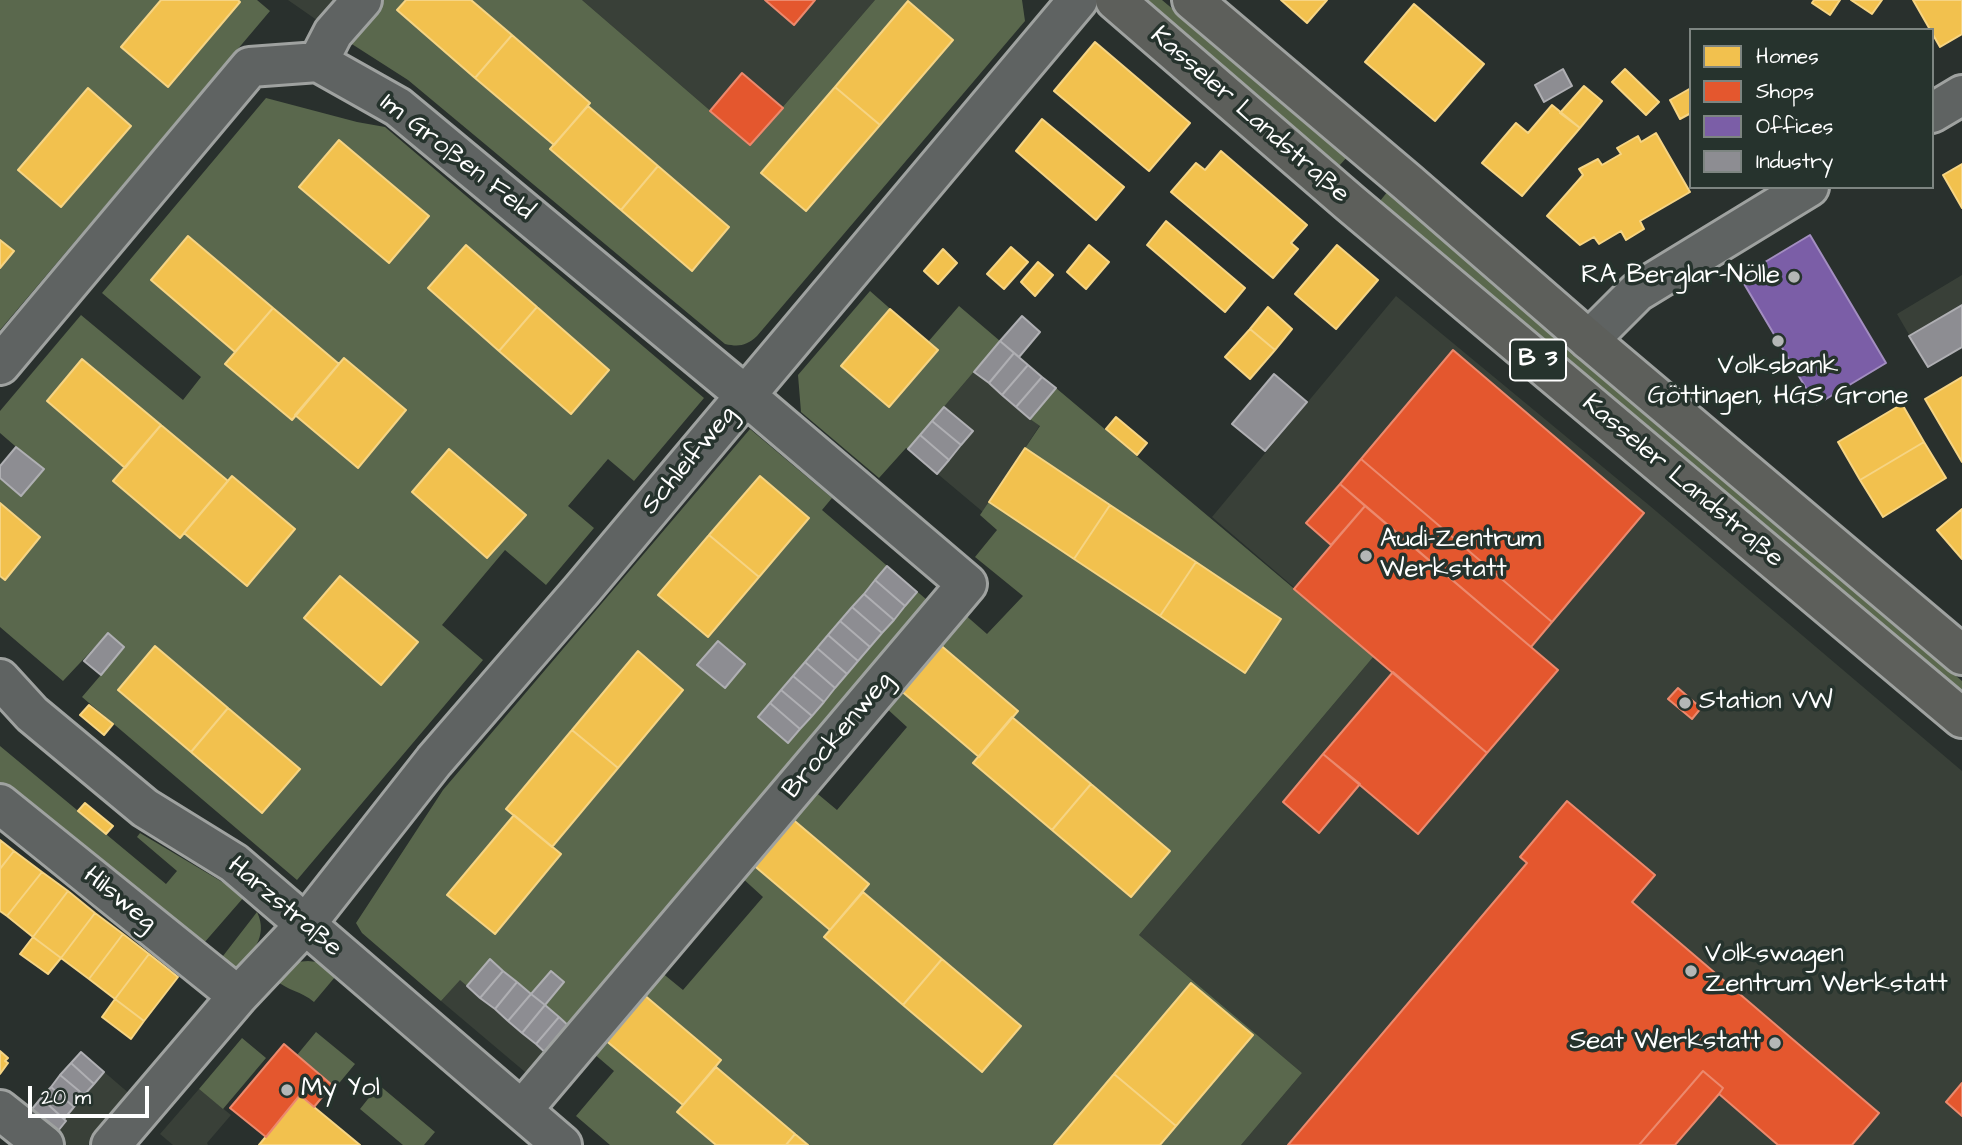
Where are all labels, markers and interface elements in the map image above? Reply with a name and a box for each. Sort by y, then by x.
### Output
street label: Kasseler Landstraße [1143,21,1355,211]
legend [1689,28,1934,189]
text: Homes [1756,42,1819,71]
text: Shops [1756,77,1814,106]
street label: Im Großen Feld [373,88,539,228]
text: Offices [1756,112,1833,141]
text: Industry [1756,147,1833,176]
place label: RA Berglar–Nölle [1581,261,1780,293]
marker: RA Berglar–Nölle [1786,269,1802,285]
marker: Volksbank Göttingen, HGS Grone [1770,333,1786,349]
road number: B 3 [1510,340,1566,380]
place label: Volksbank Göttingen, HGS Grone [1648,352,1908,414]
street label: Kasseler Landstraße [1575,389,1789,575]
street label: Schleifweg [636,400,744,522]
place label: Audi-Zentrum Werkstatt [1380,525,1541,586]
marker: Audi-Zentrum Werkstatt [1358,548,1374,564]
street label: Brockenweg [777,666,901,806]
place label: Station VW [1699,687,1833,719]
marker: Station VW [1677,695,1693,711]
street label: Harzstraße [220,851,348,965]
street label: Hilsweg [76,861,162,939]
place label: Volkswagen Zentrum Werkstatt [1705,940,1948,1002]
marker: Volkswagen Zentrum Werkstatt [1683,963,1699,979]
place label: Seat Werkstatt [1569,1027,1761,1059]
marker: Seat Werkstatt [1767,1035,1783,1051]
scale bar [32,1072,152,1116]
place label: My Yol [301,1074,380,1106]
marker: My Yol [279,1082,295,1098]
text: 20 m [41,1083,91,1112]

